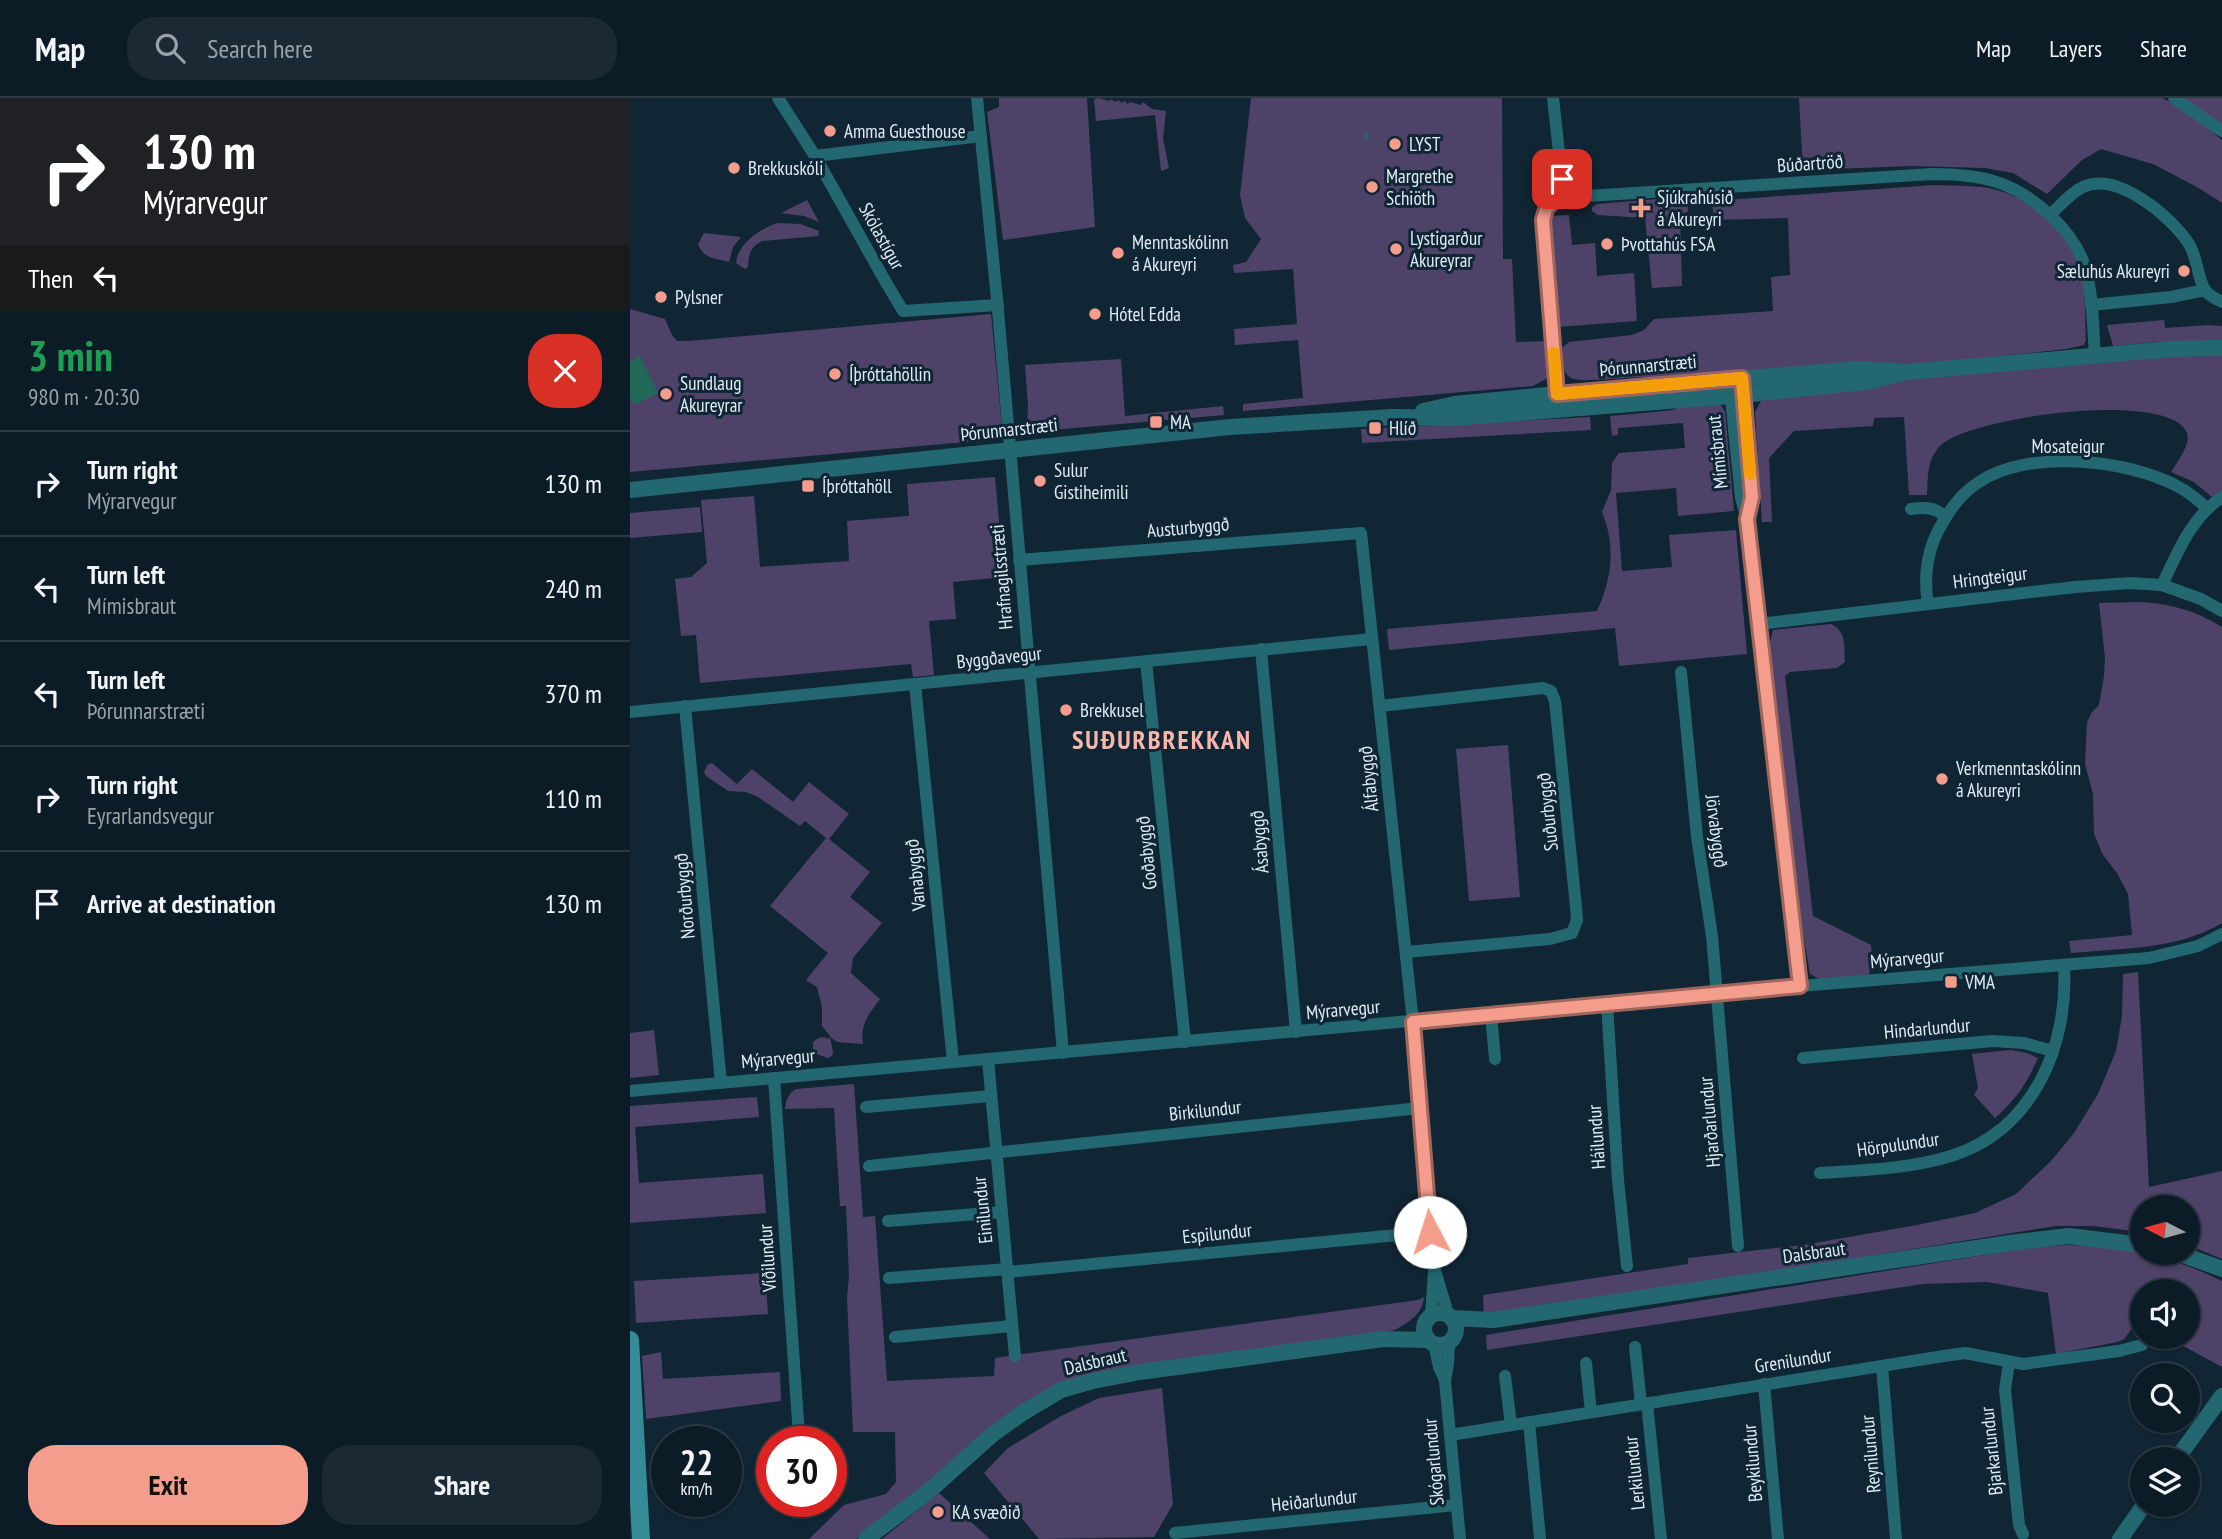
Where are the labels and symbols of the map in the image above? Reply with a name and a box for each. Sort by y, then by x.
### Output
place label: Amma Guesthouse [844,119,966,143]
marker: Amma Guesthouse [822,123,838,139]
place label: LYST [1409,132,1441,156]
marker: LYST [1387,136,1403,152]
pin [1532,149,1592,209]
street label: Búðartröð [1776,149,1844,177]
place label: Brekkuskóli [748,156,823,180]
marker: Brekkuskóli [726,160,742,176]
place label: Margrethe Schiöth [1386,164,1454,210]
marker: Margrethe Schiöth [1364,179,1380,195]
place label: Sjúkrahúsið á Akureyri [1657,185,1733,231]
street label: Skólastígur [854,198,911,274]
marker: Sjúkrahúsið á Akureyri [1631,198,1651,218]
place label: Lystigarður Akureyrar [1410,226,1483,272]
place label: Menntaskólinn á Akureyri [1132,230,1229,276]
place label: Þvottahús FSA [1621,232,1715,256]
marker: Þvottahús FSA [1599,236,1615,252]
marker: Lystigarður Akureyrar [1388,241,1404,257]
marker: Menntaskólinn á Akureyri [1110,245,1126,261]
place label: Sæluhús Akureyri [2057,259,2170,283]
marker: Sæluhús Akureyri [2176,263,2192,279]
place label: Pylsner [675,285,724,309]
marker: Pylsner [653,289,669,305]
place label: Hótel Edda [1109,302,1181,326]
marker: Hótel Edda [1087,306,1103,322]
street label: Þórunnarstræti [1598,349,1698,381]
place label: Íþróttahöllin [849,362,931,386]
marker: Íþróttahöllin [827,366,843,382]
place label: Sundlaug Akureyrar [680,371,743,417]
marker: Sundlaug Akureyrar [658,386,674,402]
place label: MA [1170,410,1191,434]
street label: Þórunnarstræti [959,412,1059,446]
street label: Mímisbraut [1701,413,1733,490]
marker: MA [1148,414,1164,430]
place label: Hlíð [1389,416,1416,440]
marker: Hlíð [1367,420,1383,436]
street label: Mosateigur [2031,434,2105,458]
place label: Sulur Gistiheimili [1054,458,1129,504]
marker: Sulur Gistiheimili [1032,473,1048,489]
place label: Íþróttahöll [822,474,892,498]
marker: Íþróttahöll [800,478,816,494]
street label: Austurbyggð [1146,511,1230,543]
street label: Hrafnagilsstræti [984,523,1018,631]
street label: Hringteigur [1951,560,2029,593]
street label: Byggðavegur [955,641,1044,673]
place label: Brekkusel [1080,698,1144,722]
marker: Brekkusel [1058,702,1074,718]
district label: SUÐURBREKKAN [1072,723,1252,756]
street label: Álfabyggð [1353,745,1383,813]
place label: Verkmenntaskólinn á Akureyri [1955,756,2081,802]
marker: Verkmenntaskólinn á Akureyri [1934,771,1950,787]
street label: Suðurbyggð [1531,772,1563,852]
street label: Jörvabyggð [1701,792,1733,869]
street label: Ásabyggð [1244,809,1274,875]
street label: Goðabyggð [1130,815,1162,891]
street label: Vanabyggð [899,838,931,913]
street label: Norðurbyggð [668,852,700,940]
street label: Mýrarvegur [1869,943,1946,973]
place label: VMA [1964,970,1995,994]
marker: VMA [1943,974,1959,990]
street label: Mýrarvegur [1305,994,1382,1024]
street label: Hindarlundur [1883,1012,1972,1044]
street label: Mýrarvegur [740,1043,817,1073]
street label: Hjarðarlundur [1693,1075,1725,1168]
street label: Birkilundur [1168,1094,1243,1126]
street label: Háilundur [1582,1103,1610,1170]
street label: Hörpulundur [1855,1126,1941,1162]
street label: Einilundur [966,1174,997,1245]
position arrow [1393,1195,1467,1269]
north arrow [2130,1195,2200,1265]
street label: Espilundur [1181,1217,1254,1249]
street label: Víðilundur [753,1223,781,1294]
street label: Dalsbraut [1781,1236,1848,1268]
street label: Dalsbraut [1062,1342,1129,1380]
street label: Grenilundur [1753,1342,1834,1378]
street label: Bjarkarlundur [1974,1405,2008,1496]
street label: Reynilundur [1855,1413,1885,1494]
street label: Skógarlundur [1417,1417,1449,1506]
street label: Beykilundur [1737,1422,1767,1503]
speed limit sign: 30 [756,1426,847,1517]
street label: Lerkilundur [1618,1434,1650,1511]
street label: Heiðarlundur [1270,1483,1359,1516]
place label: KA svæðið [952,1500,1021,1524]
marker: KA svæðið [930,1504,946,1520]

